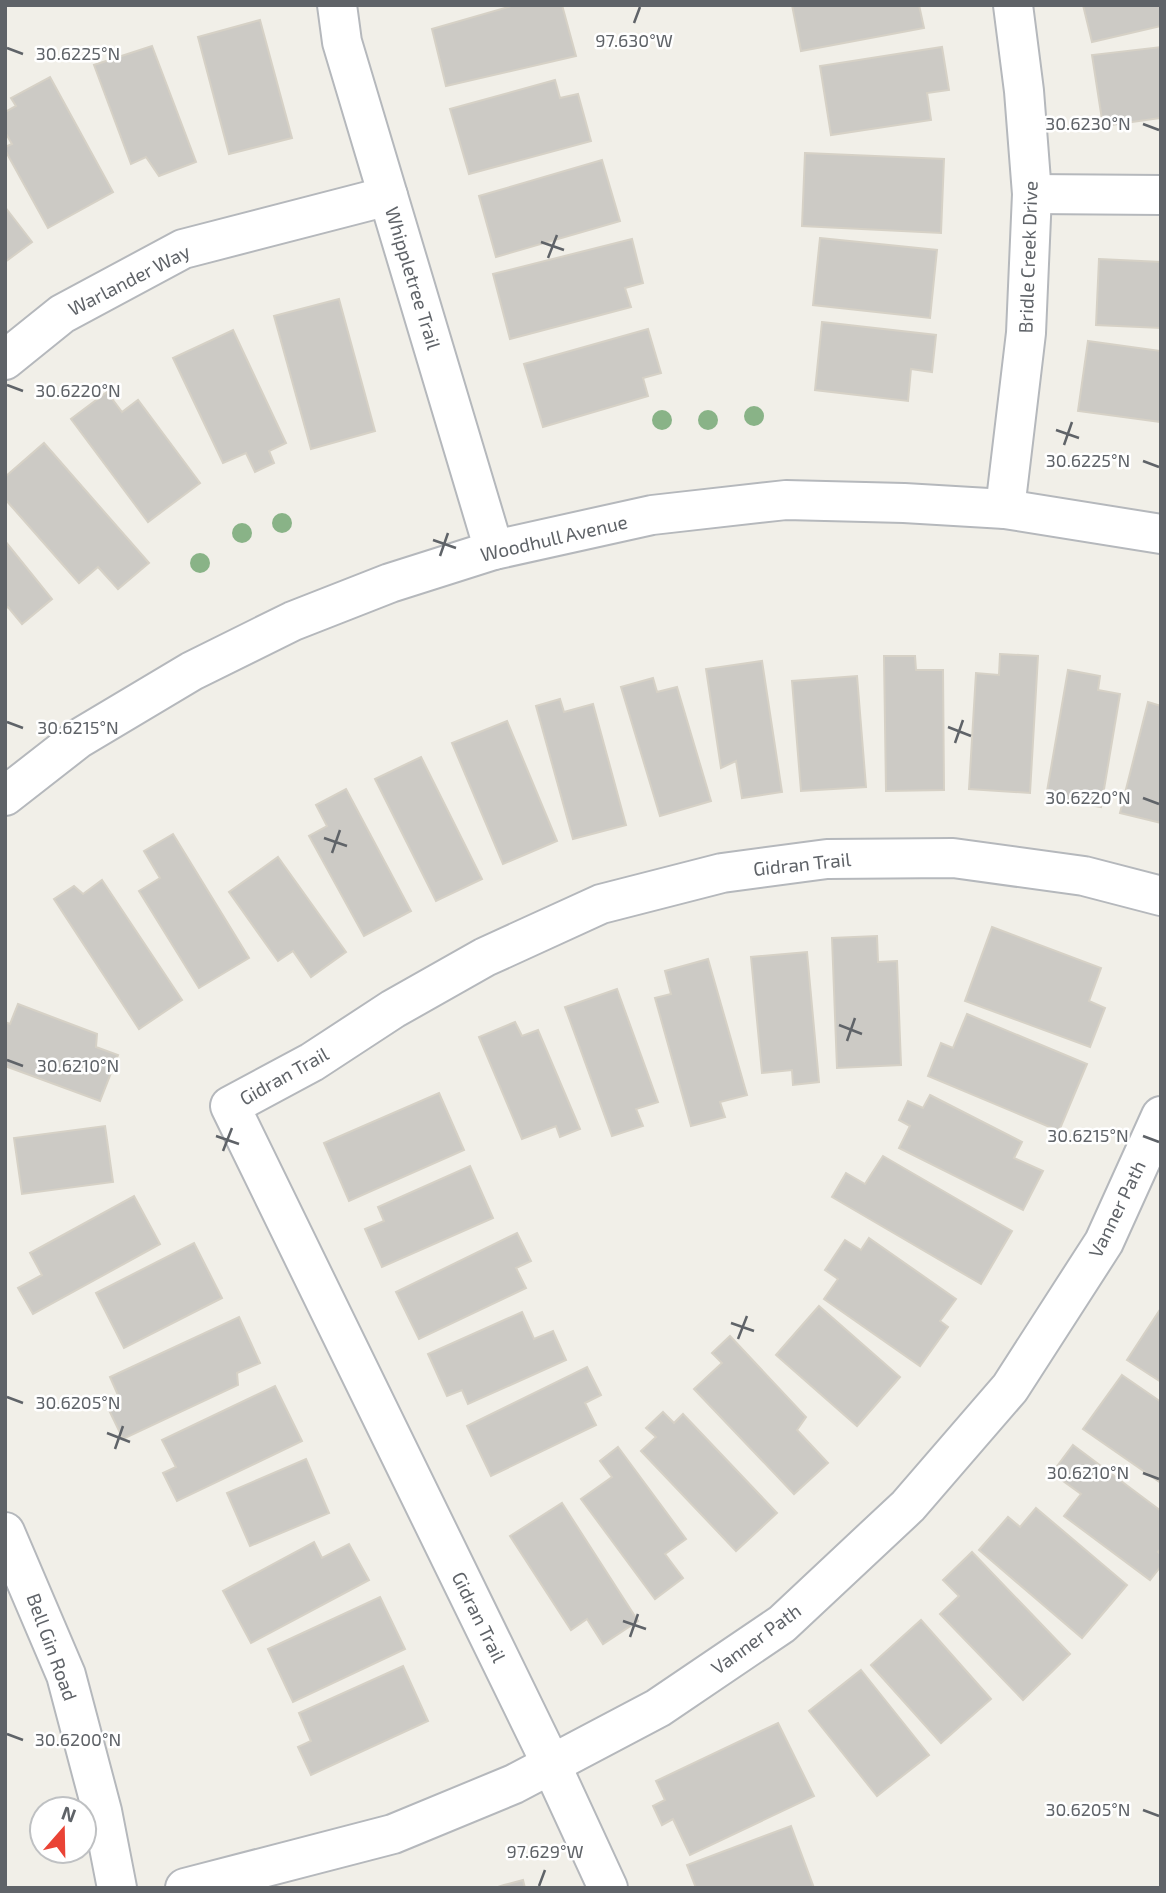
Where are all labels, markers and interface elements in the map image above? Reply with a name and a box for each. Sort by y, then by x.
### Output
text: 97.630°W [595,29,673,51]
text: 30.6225°N [36,42,120,64]
text: 30.6230°N [1045,112,1131,134]
street label: Bridle Creek Drive [1013,180,1042,334]
street label: Whippletree Trail [381,204,446,352]
street label: Warlander Way [64,239,193,320]
text: 30.6220°N [35,379,121,401]
text: 30.6225°N [1046,449,1130,471]
street label: Woodhull Avenue [478,509,630,566]
text: 30.6215°N [37,716,119,738]
text: 30.6220°N [1045,786,1131,808]
street label: Gidran Trail [752,847,852,880]
street label: Gidran Trail [235,1042,333,1109]
text: 30.6210°N [37,1054,119,1076]
text: 30.6215°N [1047,1124,1129,1146]
street label: Vanner Path [1083,1157,1150,1261]
text: 30.6205°N [35,1391,121,1413]
text: 30.6210°N [1047,1461,1129,1483]
street label: Gidran Trail [448,1568,511,1666]
street label: Bell Gin Road [22,1590,83,1704]
street label: Vanner Path [706,1598,805,1679]
text: 30.6200°N [35,1728,121,1750]
north arrow [28,1795,98,1865]
text: 30.6205°N [1045,1798,1131,1820]
text: N [59,1800,79,1827]
text: 97.629°W [506,1840,584,1862]

